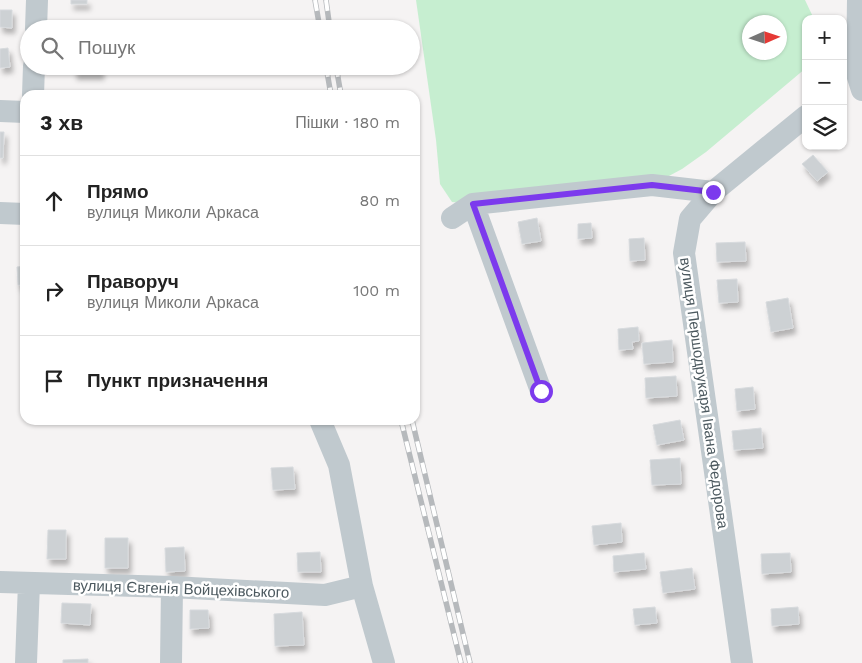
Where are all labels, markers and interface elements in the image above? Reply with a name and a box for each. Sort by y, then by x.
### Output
north arrow [742,15,787,60]
map controls [802,15,847,150]
button: + [802,15,847,60]
search box [20,20,420,75]
icon: search [38,34,66,62]
text: Пошук [78,36,135,59]
button: − [802,60,847,105]
button: layers [802,105,847,150]
text: 3 хв [40,110,83,135]
text: Пішки · 180 m [295,113,400,132]
text: Прямо [87,180,149,203]
route end [702,181,725,204]
icon: ahead [40,187,68,215]
text: 80 m [359,191,400,210]
text: вулиця Миколи Аркаса [87,203,259,222]
street label: вулиця Першодрукаря Івана Федорова [676,256,732,530]
text: Праворуч [87,270,179,293]
icon: right [40,277,68,305]
text: 100 m [353,281,400,300]
text: вулиця Миколи Аркаса [87,293,259,312]
icon: arrive [40,367,68,395]
text: Пункт призначення [87,369,268,392]
route start [530,380,553,403]
street label: вулиця Євгенія Войцехівського [72,576,290,602]

